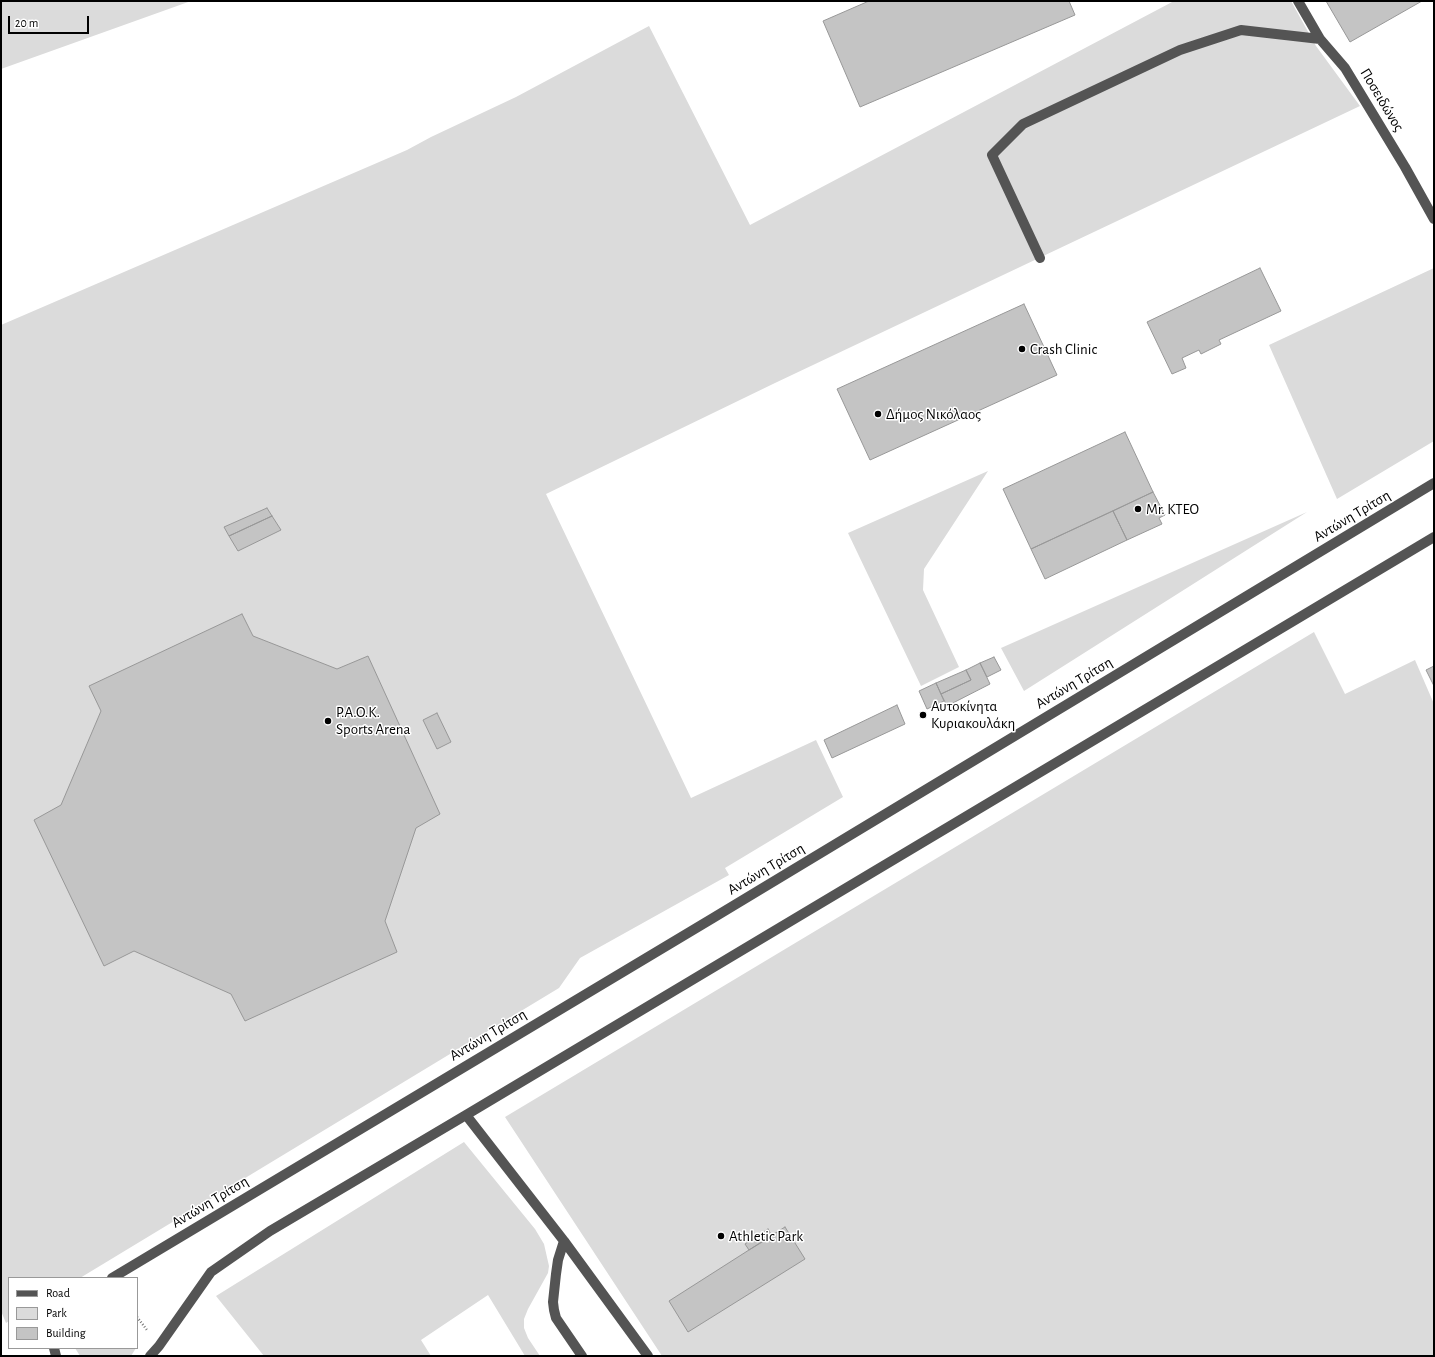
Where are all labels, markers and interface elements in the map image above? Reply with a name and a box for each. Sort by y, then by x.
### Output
scale bar [10,8,91,34]
text: 20 m [15,17,38,29]
street label: Ποσειδώνος [1356,65,1408,135]
place label: Crash Clinic [1030,340,1097,358]
marker: Crash Clinic [1017,344,1027,354]
place label: Δήμος Νικόλαος [886,405,981,423]
marker: Δήμος Νικόλαος [873,409,883,419]
street label: Αντώνη Τρίτση [1310,486,1394,546]
place label: Mr. KTEO [1146,500,1199,518]
marker: Mr. KTEO [1133,504,1143,514]
street label: Αντώνη Τρίτση [1032,653,1116,713]
place label: Αυτοκίνητα Κυριακουλάκη [931,697,1015,732]
place label: P.A.O.K. Sports Arena [336,703,411,738]
marker: Αυτοκίνητα Κυριακουλάκη [918,710,928,720]
marker: P.A.O.K. Sports Arena [323,716,333,726]
street label: Αντώνη Τρίτση [724,839,808,899]
street label: Αντώνη Τρίτση [446,1005,530,1065]
street label: Αντώνη Τρίτση [168,1172,252,1232]
place label: Athletic Park [729,1227,803,1245]
marker: Athletic Park [716,1231,726,1241]
legend [8,1277,138,1349]
text: Road [46,1287,70,1299]
text: Park [46,1307,67,1319]
text: Building [46,1327,86,1339]

